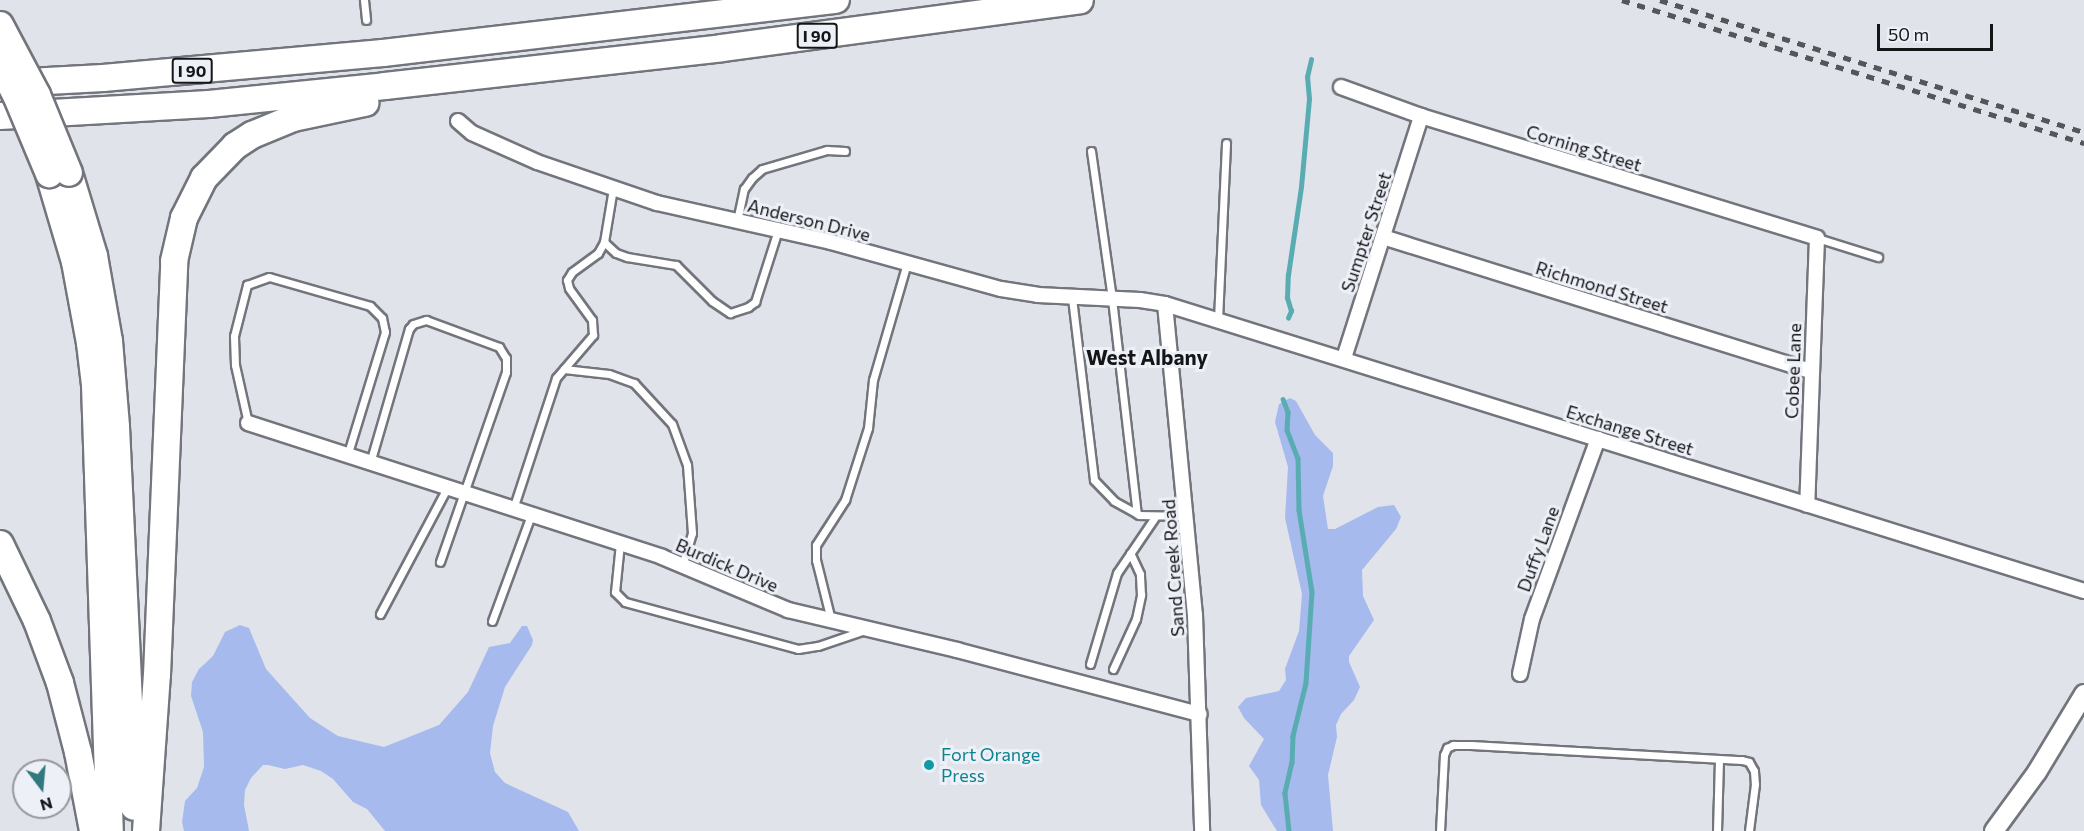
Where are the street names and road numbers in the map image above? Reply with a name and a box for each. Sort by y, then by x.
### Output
road number: I 90 [796,23,838,49]
road number: I 90 [171,58,213,84]
street label: Corning Street [1524,120,1644,176]
street label: Sumpter Street [1336,169,1396,295]
street label: Anderson Drive [745,194,873,246]
street label: Richmond Street [1533,257,1671,317]
street label: Cobee Lane [1781,323,1805,419]
street label: Exchange Street [1564,400,1696,460]
street label: Sand Creek Road [1157,499,1189,637]
street label: Duffy Lane [1513,503,1563,595]
street label: Burdick Drive [673,534,781,596]

